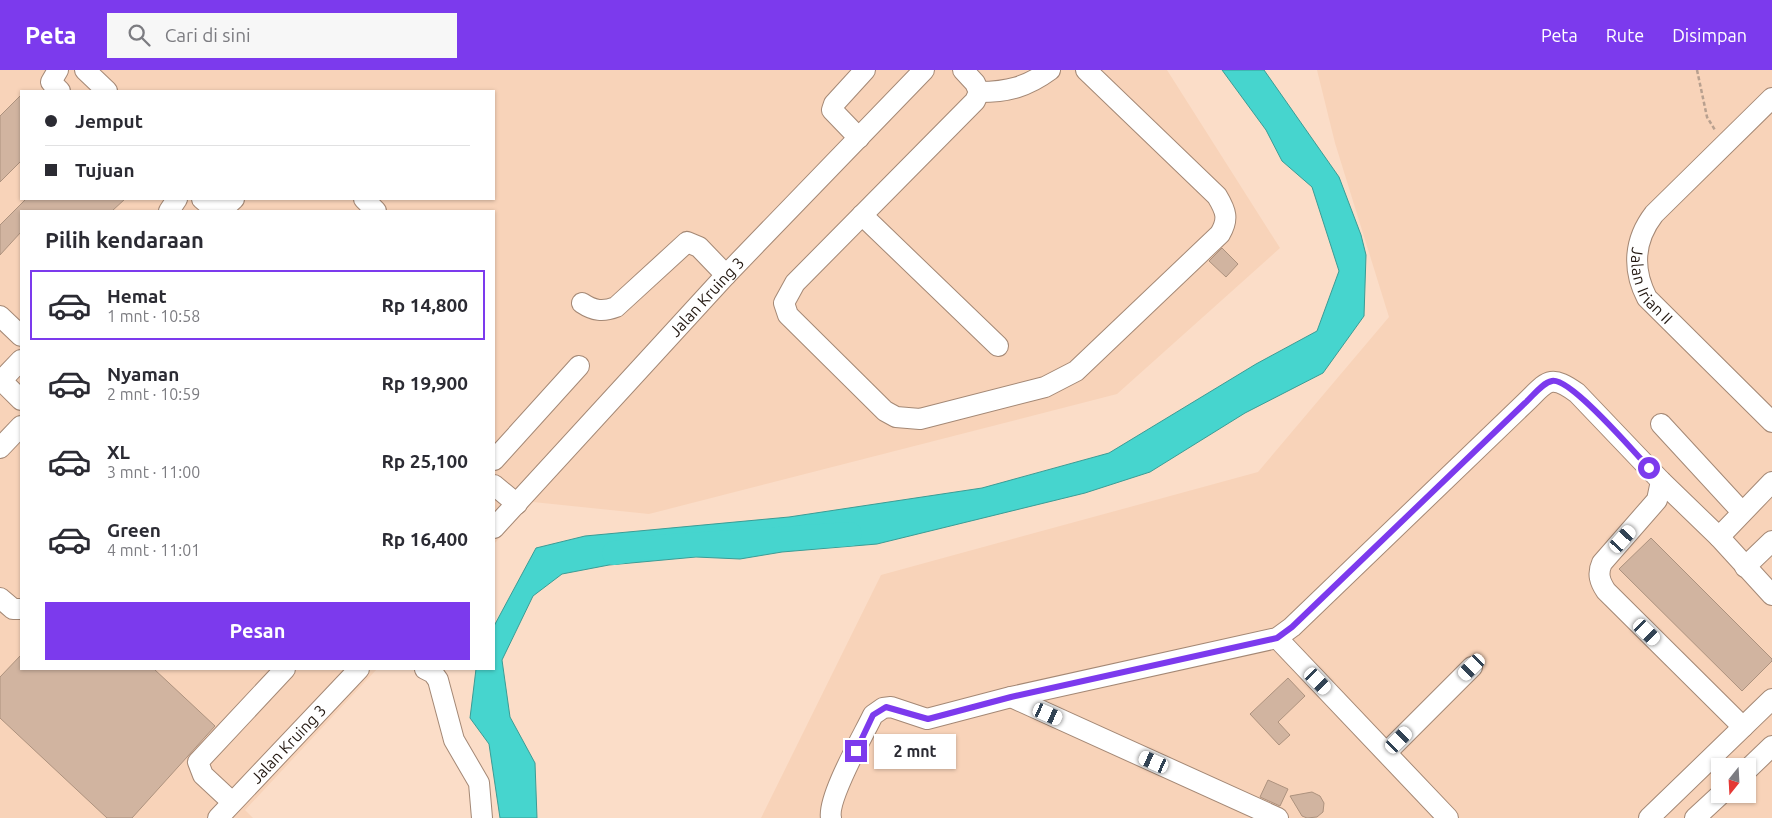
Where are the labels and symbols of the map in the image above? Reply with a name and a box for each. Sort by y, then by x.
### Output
street label: Jalan Irian II [1628,246,1676,327]
street label: Jalan Kruing 3 [665,253,747,340]
route start [1638,457,1660,479]
car [1607,523,1638,555]
car [1631,616,1663,648]
car [1456,651,1487,683]
car [1302,665,1333,697]
street label: Jalan Kruing 3 [247,701,329,787]
car [1031,701,1064,727]
car [1383,724,1414,756]
callout: 2 mnt [874,734,956,768]
route end [845,740,867,762]
car [1137,749,1170,775]
north arrow [1711,758,1756,802]

